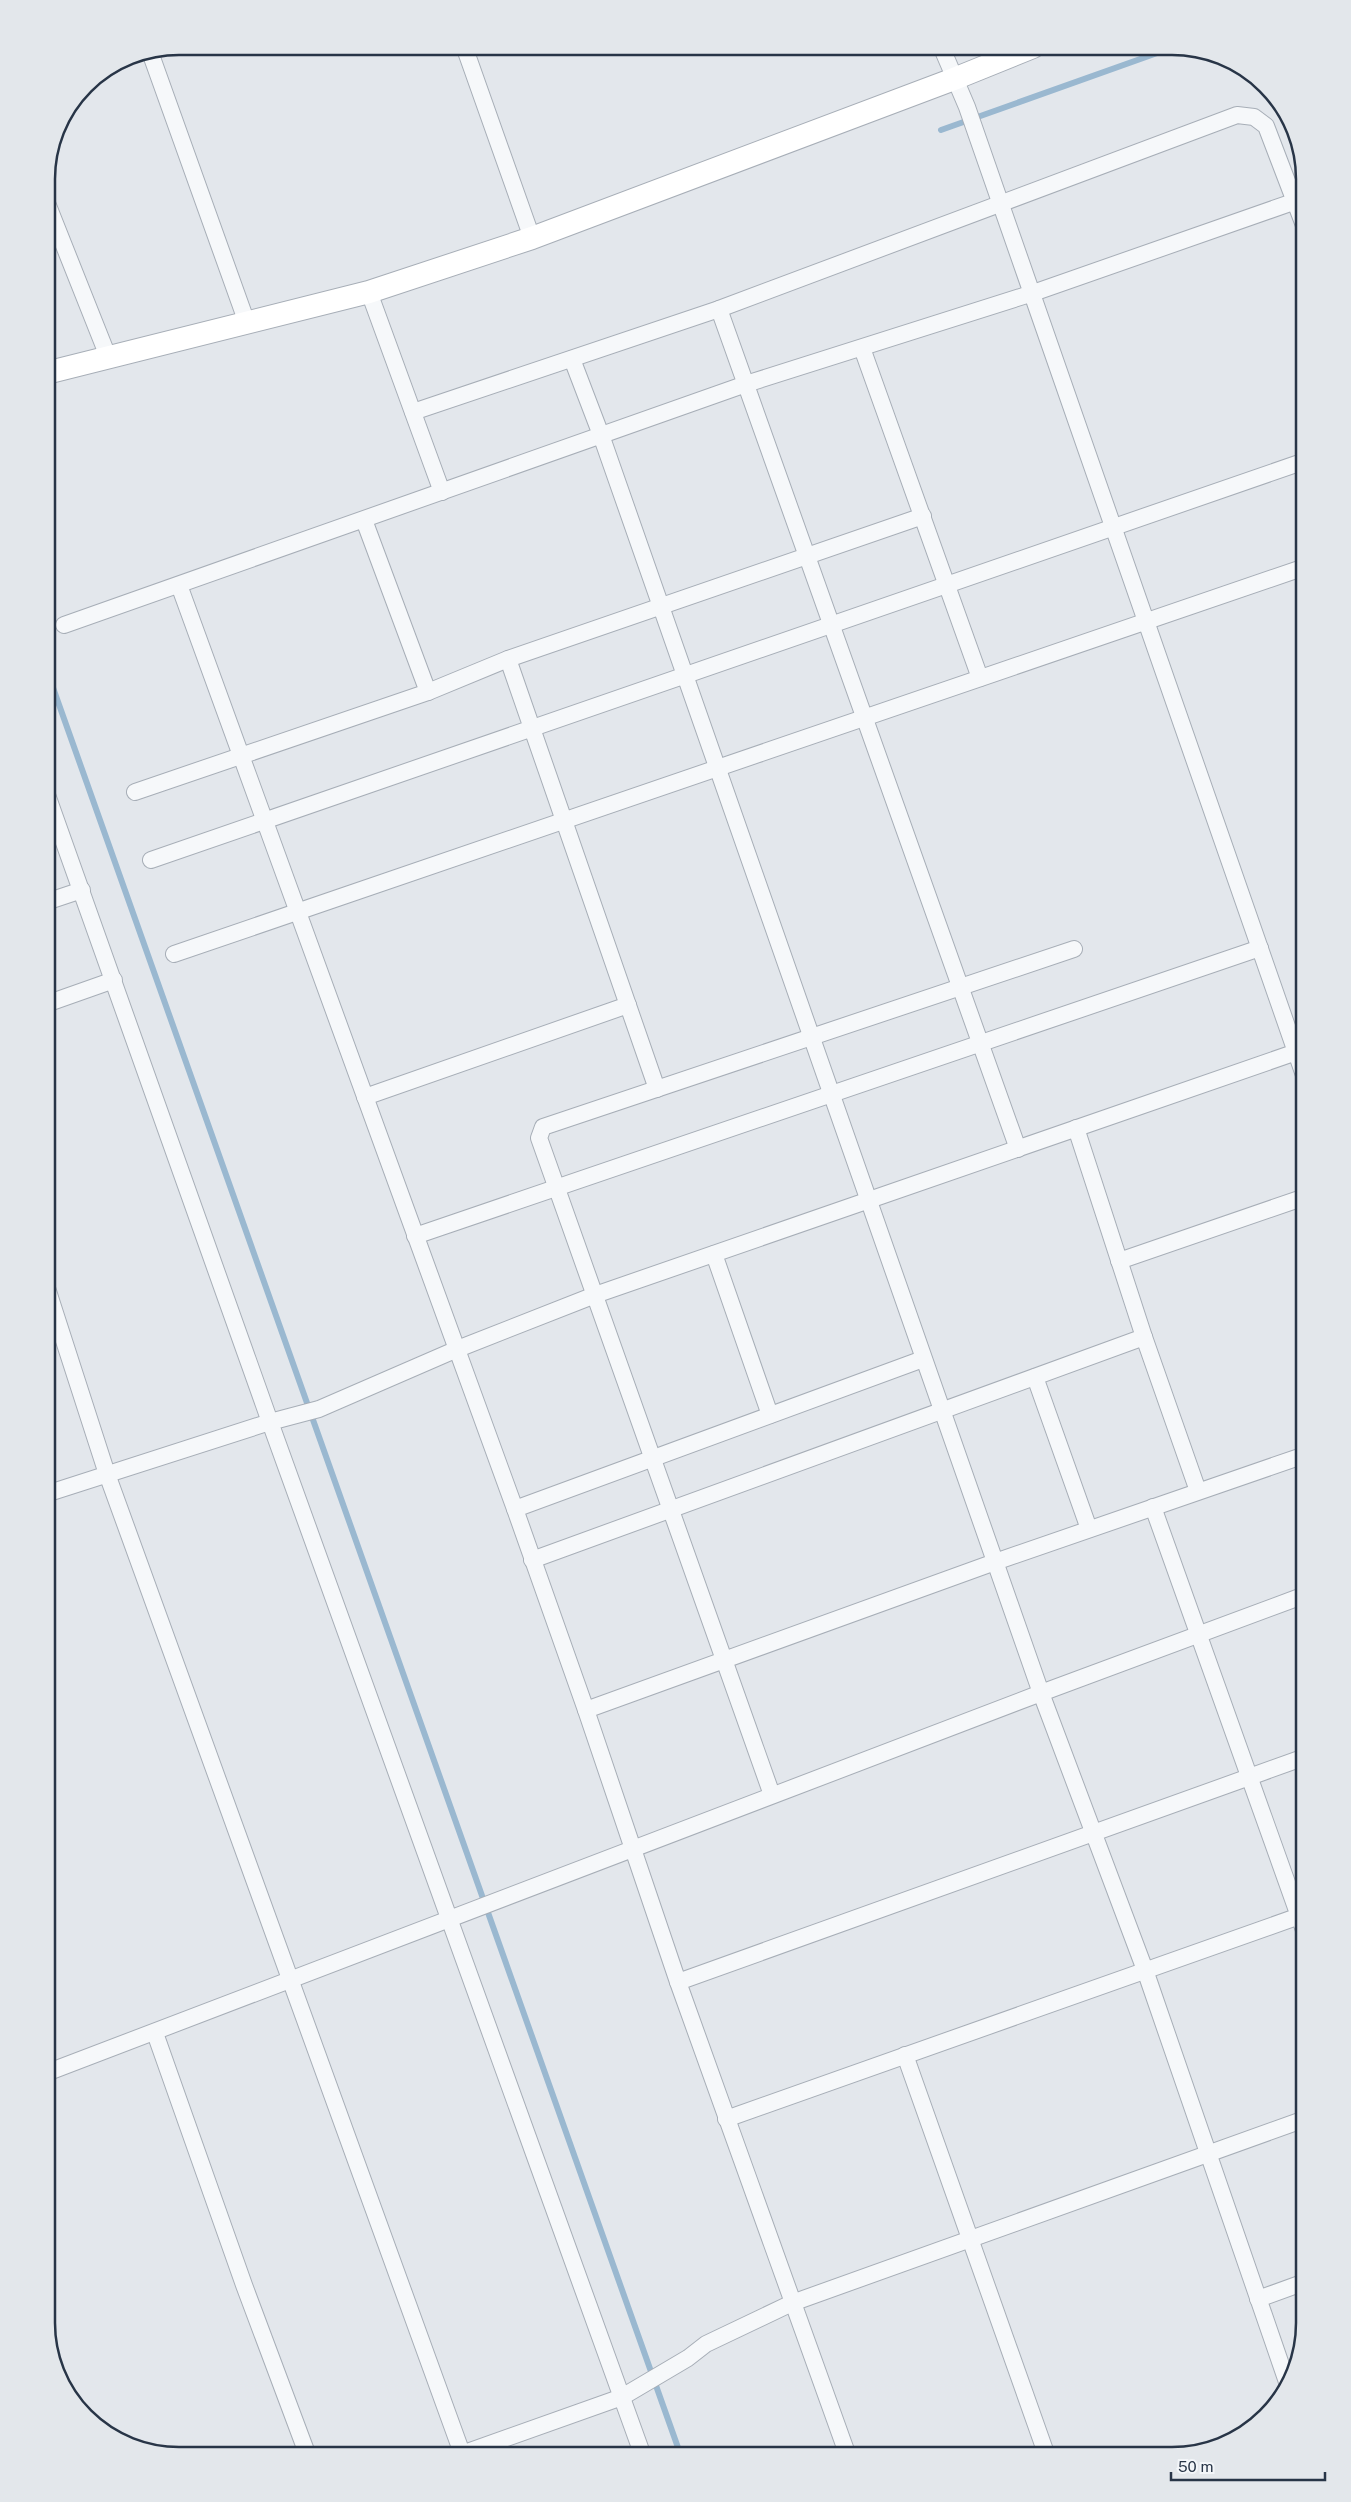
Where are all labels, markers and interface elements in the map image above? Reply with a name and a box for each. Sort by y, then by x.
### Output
scale bar [1171,2450,1325,2482]
text: 50 m [1178,2458,1213,2475]

